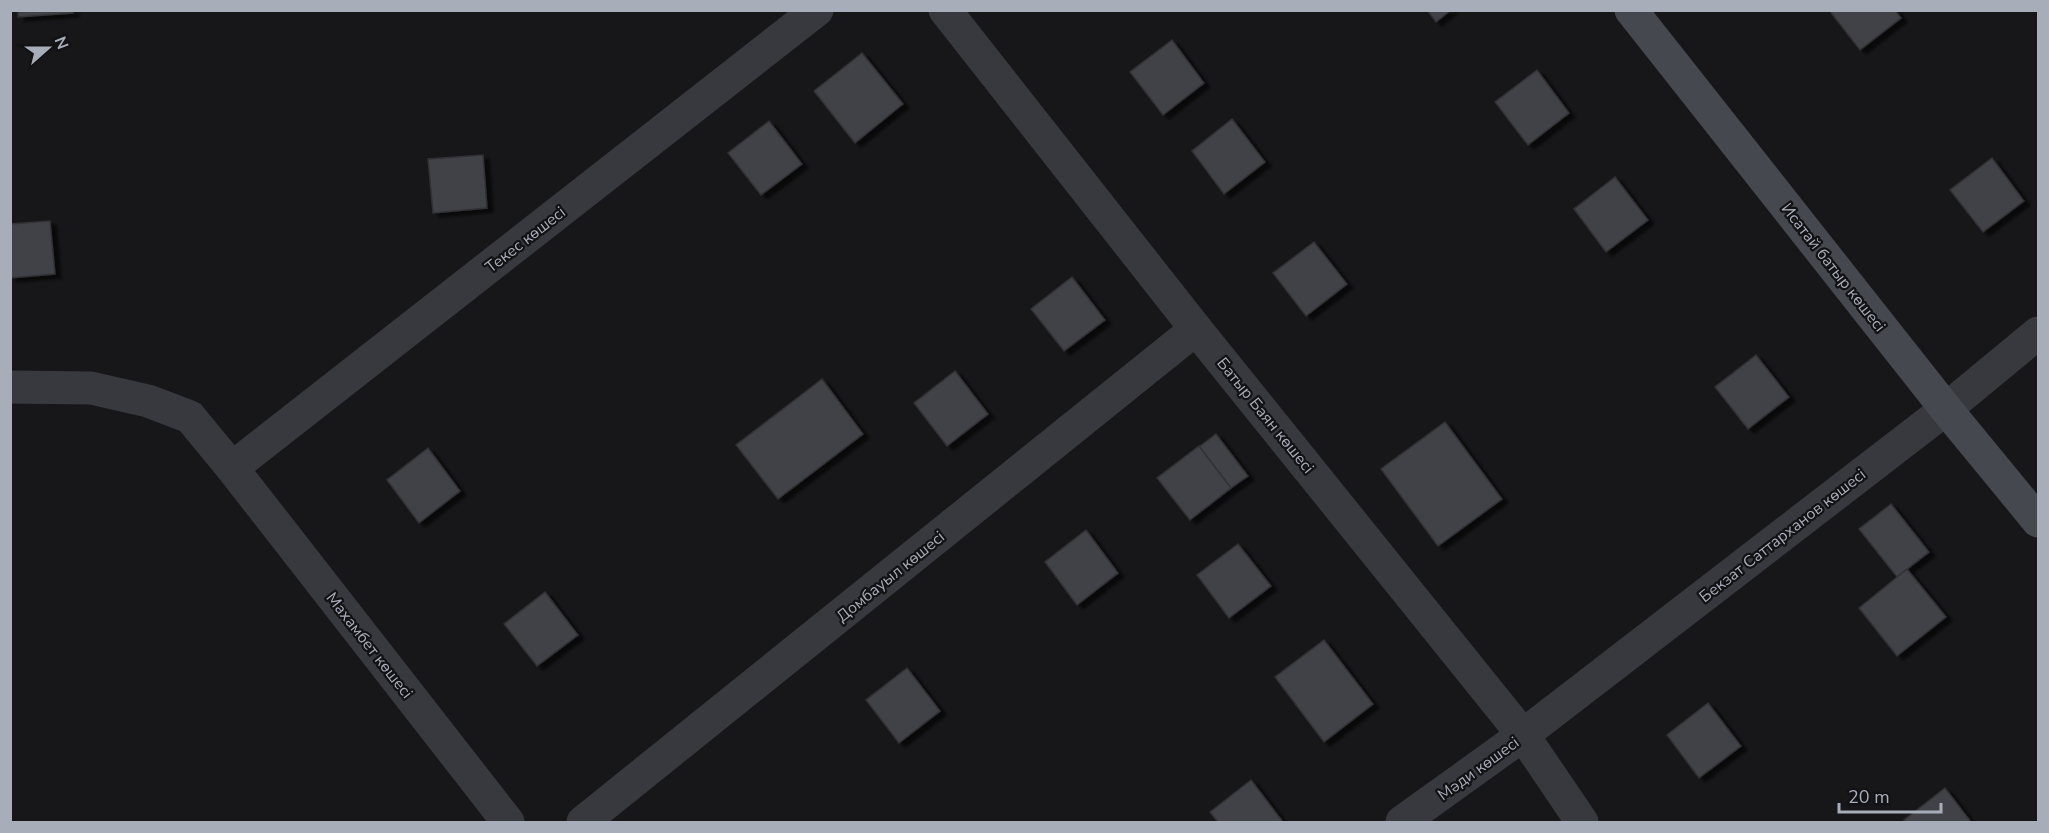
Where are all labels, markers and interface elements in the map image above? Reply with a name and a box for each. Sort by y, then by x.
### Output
north arrow [18,18,78,78]
text: N [49,33,73,53]
street label: Исатай батыр көшесі [1776,199,1890,337]
street label: Текес көшесі [481,202,570,278]
street label: Батыр Баян көшесі [1212,353,1319,478]
street label: Бекзат Саттарханов көшесі [1695,464,1870,608]
street label: Домбауыл көшесі [832,526,949,627]
street label: Махамбет көшесі [321,588,418,703]
street label: Мәди көшесі [1433,732,1524,806]
scale bar [1839,776,1941,814]
text: 20 m [1848,785,1890,809]

